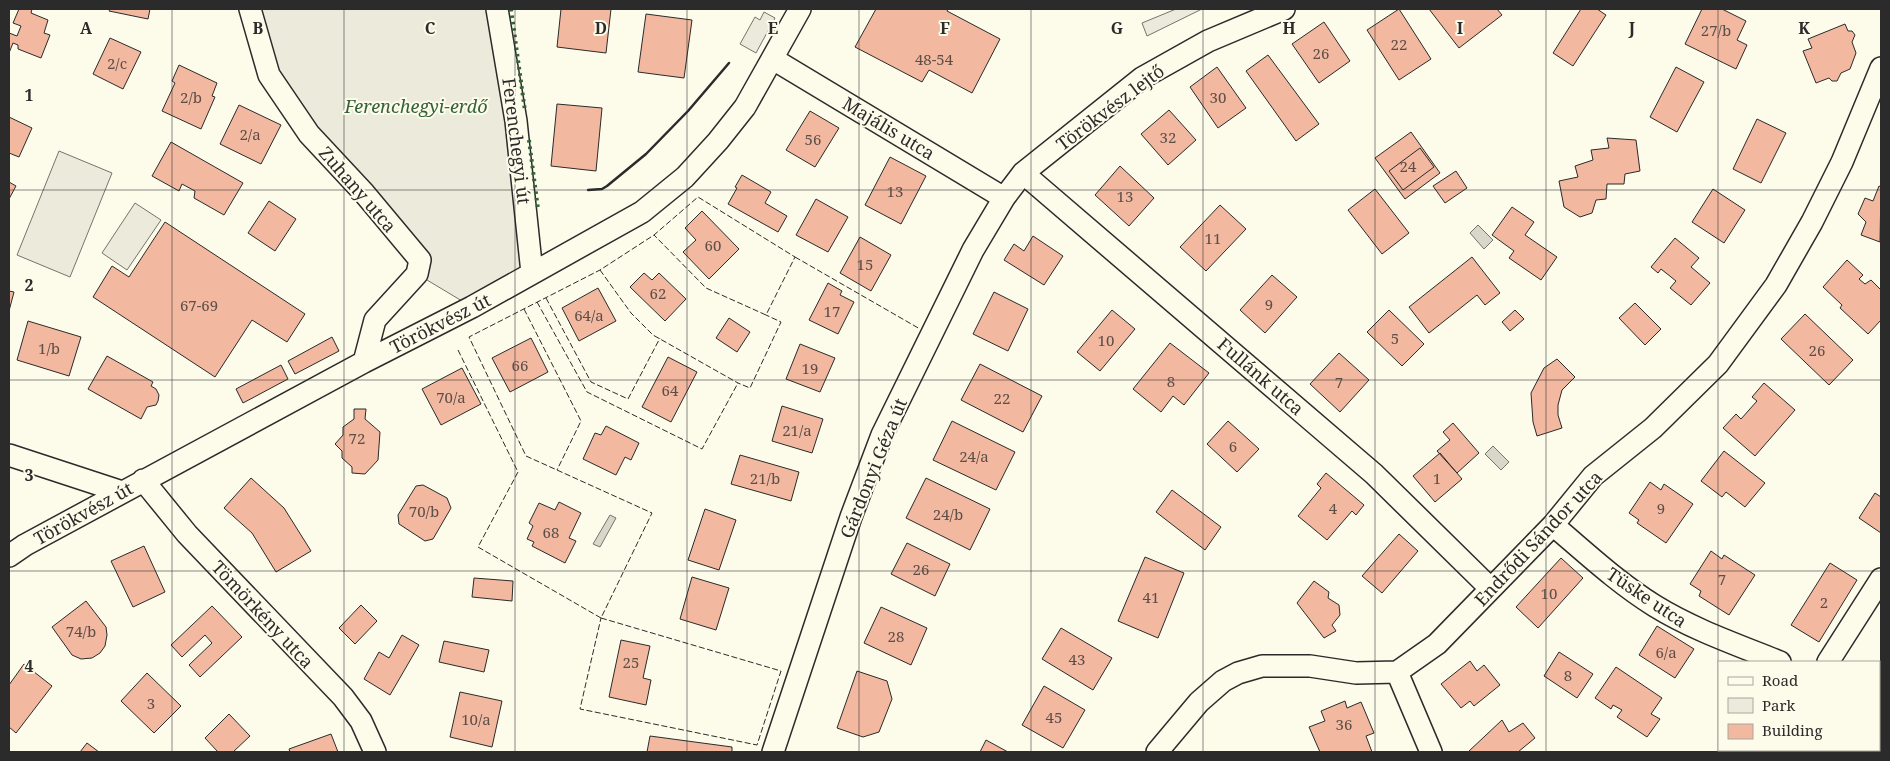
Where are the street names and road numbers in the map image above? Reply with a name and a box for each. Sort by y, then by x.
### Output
street label: Törökvész lejtő [1051,59,1169,155]
street label: Ferenchegyi út [497,76,537,206]
street label: Majális utca [838,91,940,165]
street label: Zuhany utca [314,141,402,237]
street label: Törökvész út [386,287,494,359]
street label: Fullánk utca [1213,332,1309,420]
street label: Gárdonyi Géza út [834,394,912,542]
street label: Endrődi Sándor utca [1469,465,1607,611]
street label: Törökvész út [29,476,137,550]
street label: Tömörkény utca [207,555,319,673]
street label: Tüske utca [1602,561,1692,633]

